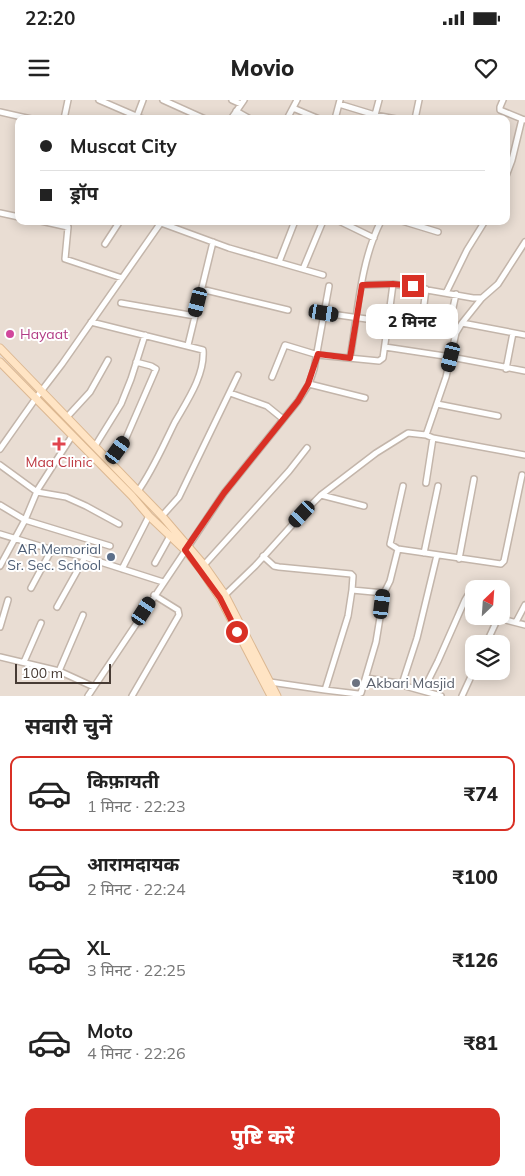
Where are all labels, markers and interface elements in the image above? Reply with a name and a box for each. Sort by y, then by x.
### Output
text: 22:20 [25,6,75,30]
icon: menu [25,54,53,82]
text: Movio [231,54,294,82]
icon: heart [472,54,500,82]
text: Muscat City [70,134,177,158]
text: ड्रॉप [70,181,98,205]
route end [402,275,424,297]
car [187,286,208,318]
car [308,303,339,323]
callout: 2 मिनट [367,304,459,338]
text: 2 मिनट [388,311,436,331]
place label: Hayaat [20,325,68,343]
marker: Hayaat [4,328,16,340]
car [440,341,461,373]
car [103,433,132,467]
marker: Maa Clinic [52,437,66,451]
place label: Maa Clinic [25,453,93,471]
car [286,498,317,530]
place label: AR Memorial Sr. Sec. School [7,540,101,574]
marker: AR Memorial Sr. Sec. School [105,551,117,563]
north arrow [465,580,510,625]
map controls [465,580,510,680]
car [372,588,391,620]
car [129,594,158,628]
route start [226,621,248,643]
button: layers [465,635,510,680]
scale bar [15,661,111,684]
text: 100 m [22,664,63,682]
place label: Akbari Masjid [366,674,455,692]
marker: Akbari Masjid [350,677,362,689]
text: सवारी चुनें [25,712,112,740]
text: किफ़ायती [87,769,159,793]
icon: car [27,771,72,816]
text: ₹74 [464,782,498,806]
text: 1 मिनट · 22:23 [87,796,186,816]
text: आरामदायक [87,852,179,876]
icon: car [27,854,72,899]
text: ₹100 [452,865,498,889]
text: 2 मिनट · 22:24 [87,879,186,899]
text: XL [87,936,110,960]
icon: car [27,937,72,982]
text: ₹126 [452,948,498,972]
text: 3 मिनट · 22:25 [87,960,186,980]
text: Moto [87,1019,133,1043]
icon: car [27,1020,72,1065]
text: ₹81 [464,1031,498,1055]
text: 4 मिनट · 22:26 [87,1043,186,1063]
button: पुष्टि करें [25,1108,500,1166]

